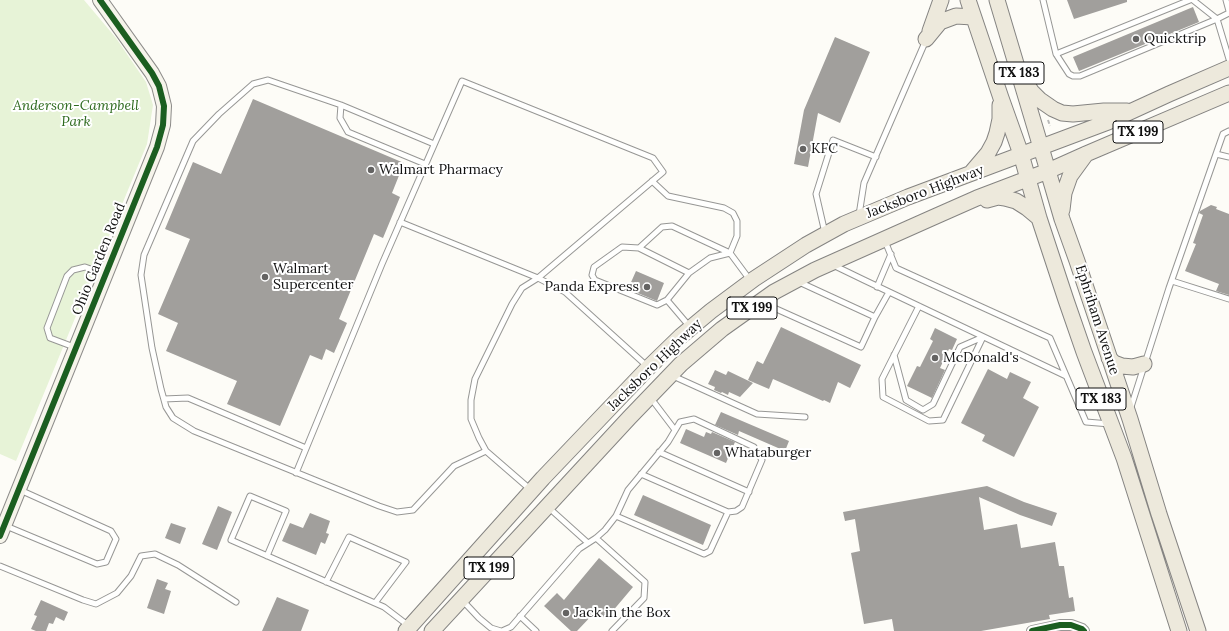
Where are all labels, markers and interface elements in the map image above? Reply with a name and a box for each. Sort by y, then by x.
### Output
place label: Quicktrip [1144,31,1206,47]
marker: Quicktrip [1131,34,1141,44]
road number: TX 183 [994,62,1044,84]
park label: Anderson-Campbell Park [13,98,139,130]
road number: TX 199 [1113,121,1163,143]
place label: KFC [811,141,838,157]
marker: KFC [798,144,808,154]
place label: Walmart Pharmacy [379,162,503,178]
street label: Jacksboro Highway [864,162,986,222]
marker: Walmart Pharmacy [366,165,376,175]
street label: Ohio Garden Road [69,200,129,318]
place label: Walmart Supercenter [273,261,354,294]
street label: Ephriham Avenue [1071,263,1123,377]
marker: Walmart Supercenter [260,272,270,282]
place label: Panda Express [545,279,639,295]
marker: Panda Express [642,282,652,292]
road number: TX 199 [727,297,777,319]
street label: Jacksboro Highway [604,316,706,414]
place label: McDonald's [943,350,1019,366]
marker: McDonald's [930,353,940,363]
road number: TX 183 [1076,388,1126,410]
place label: Whataburger [725,445,811,461]
marker: Whataburger [712,448,722,458]
road number: TX 199 [464,557,514,579]
place label: Jack in the Box [574,605,670,621]
marker: Jack in the Box [561,608,571,618]

